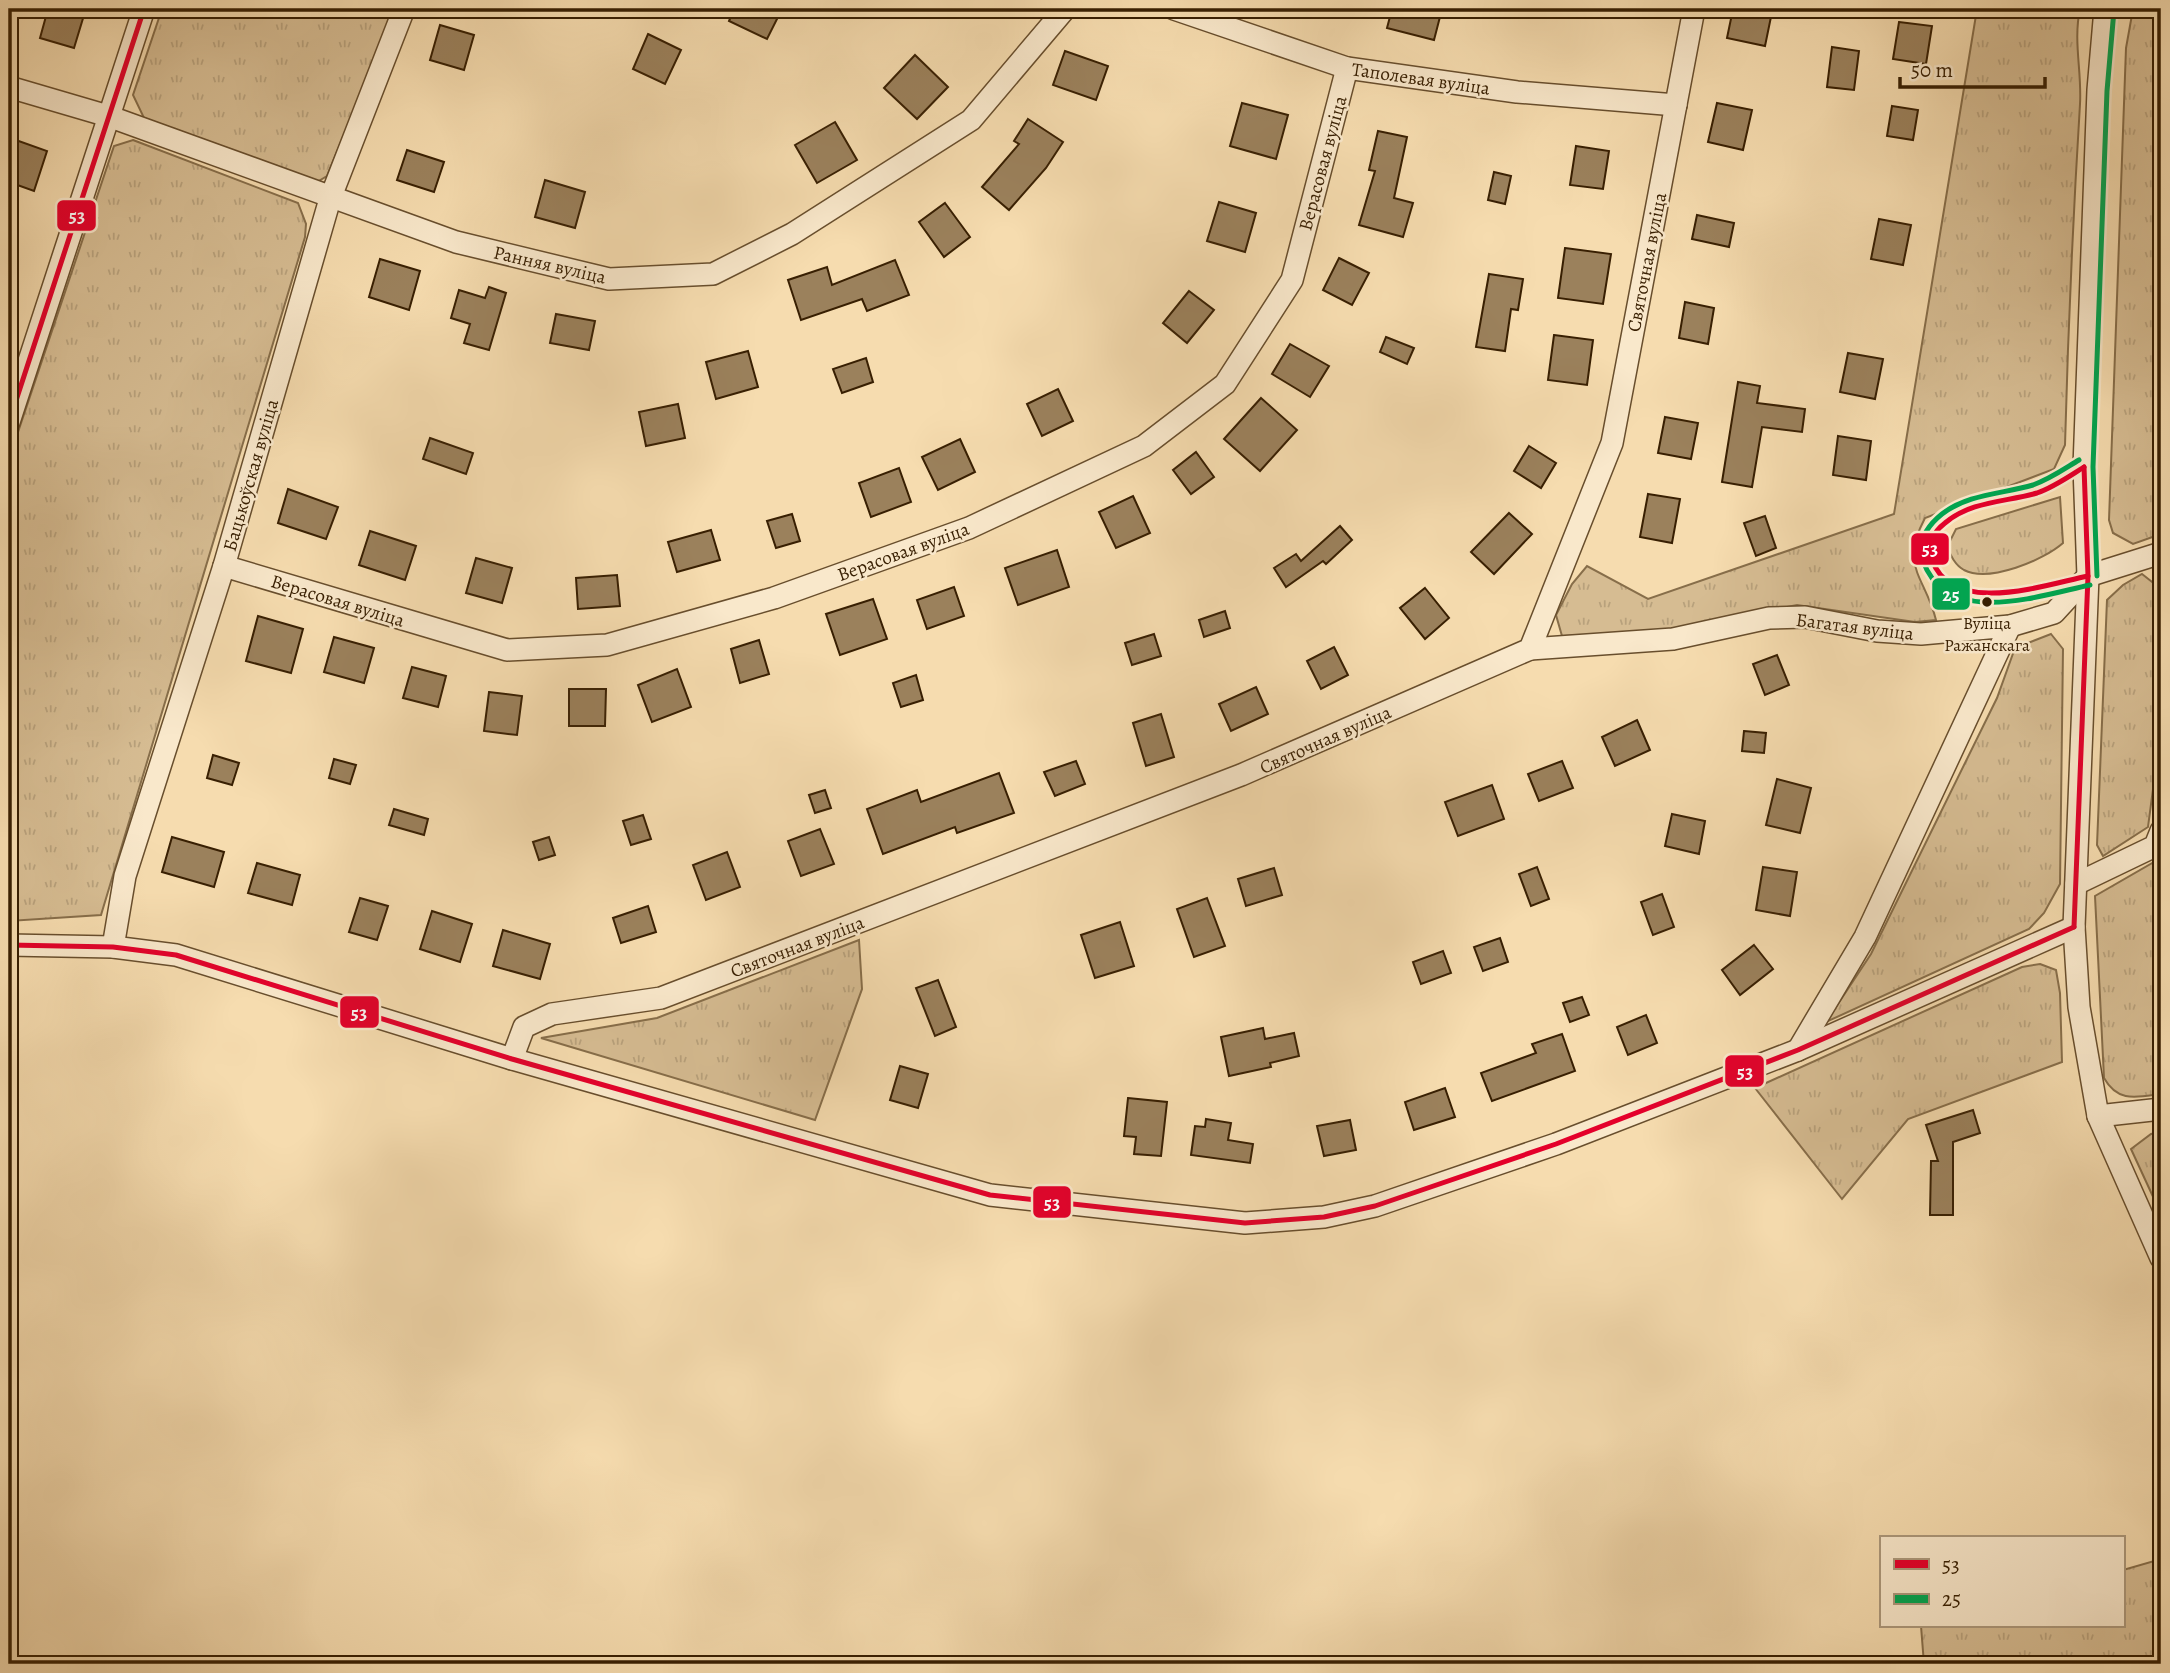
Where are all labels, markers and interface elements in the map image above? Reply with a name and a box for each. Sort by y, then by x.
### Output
scale bar [1900,46,2046,90]
street label: Таполевая вуліца [1350,56,1492,102]
text: 50 m [1911,56,1953,84]
street label: Верасовая вуліца [1292,93,1354,234]
street label: Святочная вуліца [1621,190,1673,334]
line badge: 53 [56,199,97,232]
text: 53 [69,203,85,229]
street label: Ранняя вуліца [491,239,609,291]
street label: Бацькоўская вуліца [217,396,285,554]
street label: Верасовая вуліца [834,516,973,588]
line badge: 53 [1910,532,1950,566]
text: 53 [1922,536,1938,562]
street label: Верасовая вуліца [268,568,408,634]
line badge: 25 [1931,577,1971,611]
text: 25 [1942,582,1960,608]
marker: Вуліца Ражанскага [1980,595,1994,609]
street label: Багатая вуліца [1794,607,1916,647]
place label: Вуліца Ражанскага [1944,612,2030,657]
street label: Святочная вуліца [1256,699,1395,781]
street label: Святочная вуліца [727,909,868,984]
line badge: 53 [339,995,380,1029]
text: 53 [351,1000,367,1026]
line badge: 53 [1724,1054,1765,1088]
text: 53 [1737,1059,1753,1085]
line badge: 53 [1032,1185,1072,1219]
text: 53 [1044,1190,1060,1216]
legend [1880,1536,2124,1628]
text: 53 [1942,1551,1960,1579]
text: 25 [1942,1585,1961,1613]

